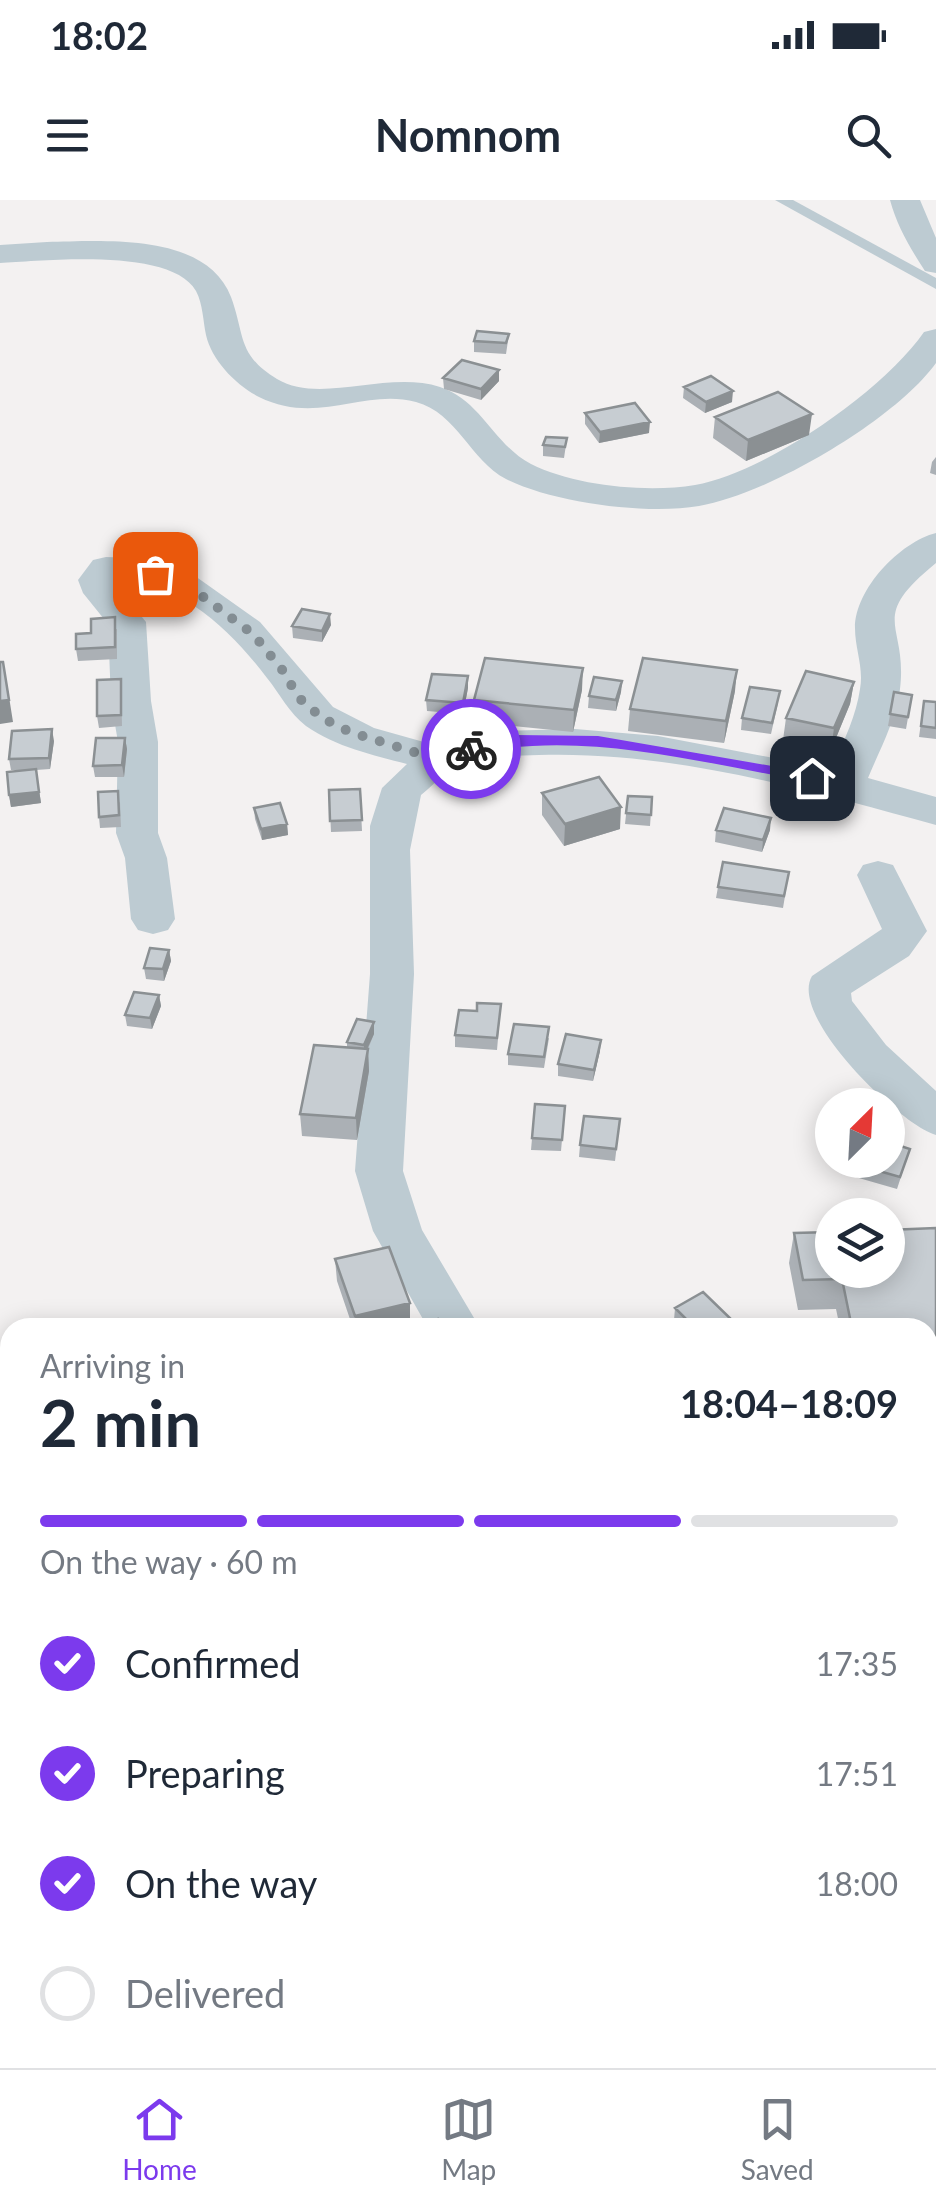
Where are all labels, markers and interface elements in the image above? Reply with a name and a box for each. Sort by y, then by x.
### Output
text: 18:02 [50,12,148,58]
icon: menu [40,108,95,163]
text: Nomnom [375,108,561,162]
icon: search [841,108,896,163]
pin [113,532,198,617]
icon: bag [128,547,183,602]
courier [421,699,521,799]
icon: bike [444,722,499,777]
pin [770,736,855,821]
icon: home [785,751,840,806]
north arrow [815,1088,905,1178]
map controls [815,1088,905,1288]
button: layers [815,1198,905,1288]
text: Arriving in [40,1346,185,1385]
text: 18:04–18:09 [680,1380,898,1426]
text: 2 min [40,1383,201,1461]
text: On the way · 60 m [40,1542,298,1581]
icon: check [40,1636,95,1691]
text: Confirmed [125,1640,301,1686]
text: 17:35 [816,1644,898,1683]
icon: check [40,1746,95,1801]
text: Preparing [125,1750,285,1796]
text: 17:51 [816,1754,898,1793]
icon: check [40,1856,95,1911]
text: On the way [125,1860,317,1906]
text: 18:00 [816,1864,898,1903]
text: Delivered [125,1970,285,2016]
tab: Home [122,2092,197,2186]
tab: Map [441,2092,496,2186]
tab: Saved [741,2092,814,2186]

